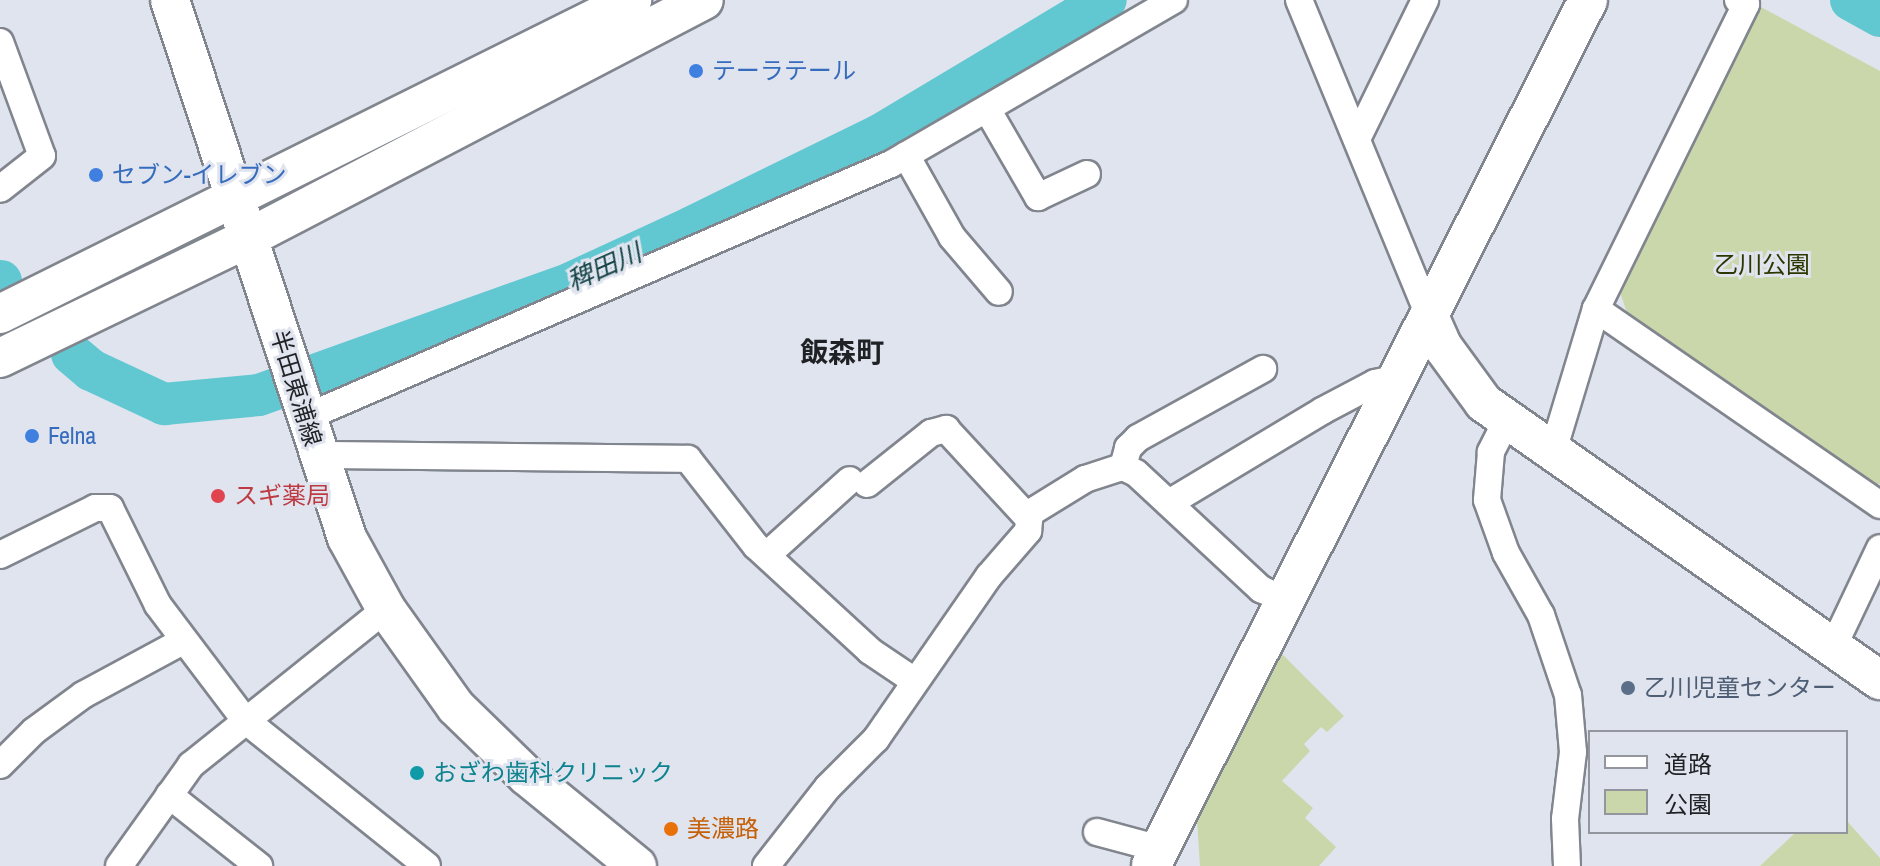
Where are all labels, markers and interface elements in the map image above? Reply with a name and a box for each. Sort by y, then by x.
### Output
place label: テーラテール [712,57,856,85]
marker: テーラテール [687,62,705,80]
place label: セブン-イレブン [112,161,287,189]
marker: セブン-イレブン [87,166,105,184]
water label: 稗田川 [562,237,646,297]
park label: 乙川公園 [1714,251,1810,279]
street label: 半田東浦線 [265,326,327,450]
district label: 飯森町 [800,335,884,369]
place label: Felna [48,422,96,450]
marker: Felna [23,427,41,445]
place label: スギ薬局 [234,482,330,510]
marker: スギ薬局 [209,487,227,505]
place label: 乙川児童センター [1644,674,1836,702]
marker: 乙川児童センター [1619,679,1637,697]
legend [1588,730,1848,834]
text: 道路 [1664,748,1712,780]
place label: おざわ歯科クリニック [433,759,673,787]
marker: おざわ歯科クリニック [408,764,426,782]
text: 公園 [1664,788,1712,820]
place label: 美濃路 [687,815,759,843]
marker: 美濃路 [662,820,680,838]

